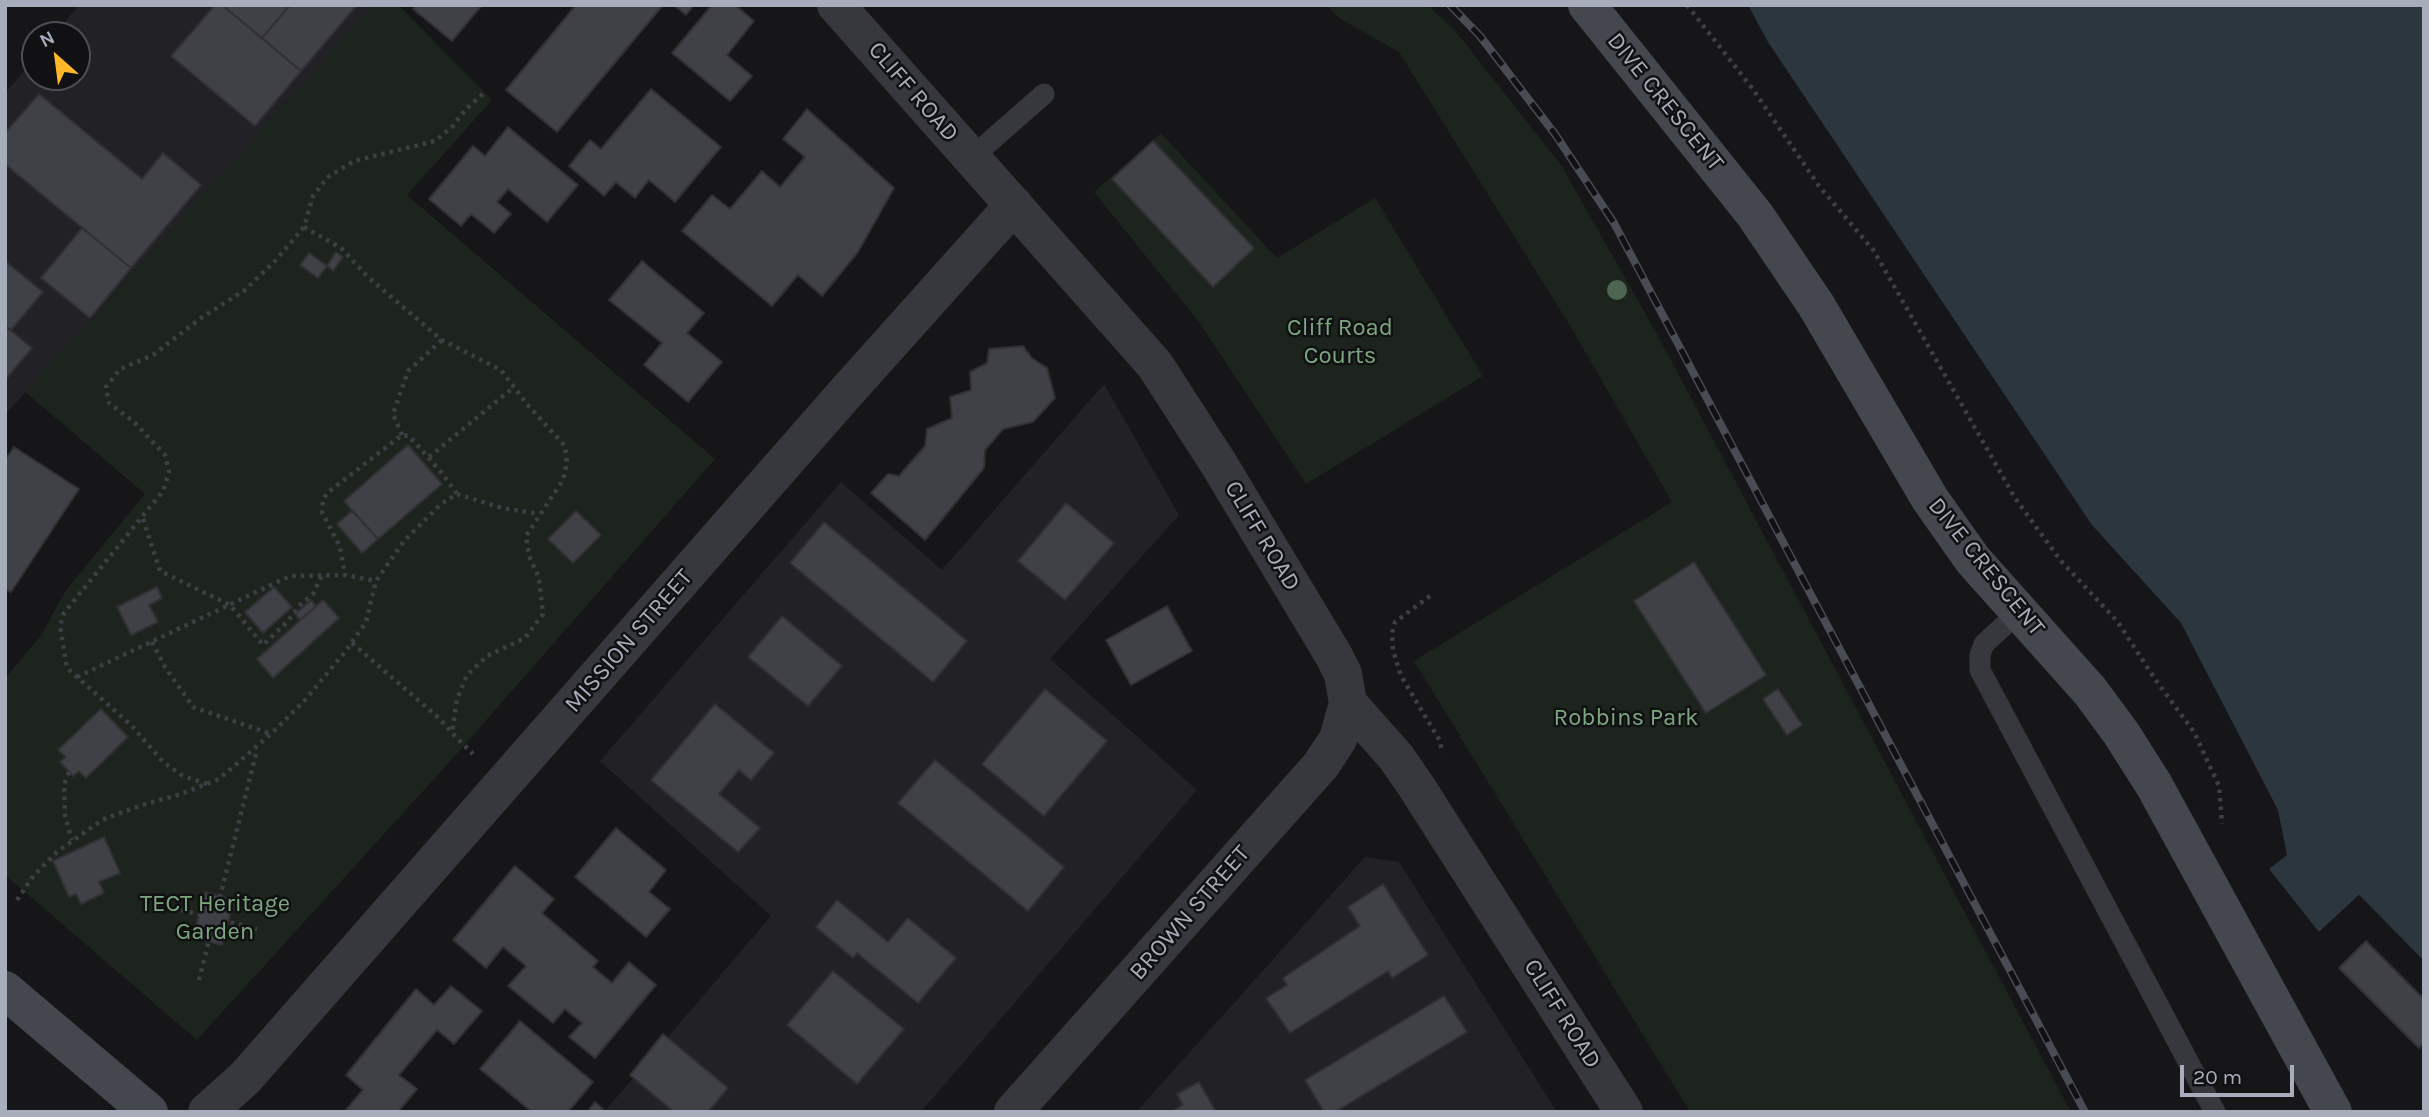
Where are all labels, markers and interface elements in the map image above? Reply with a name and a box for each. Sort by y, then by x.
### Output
north arrow [21,21,91,91]
text: N [36,26,58,52]
street label: DIVE CRESCENT [1601,27,1729,177]
street label: CLIFF ROAD [862,36,964,148]
park label: Cliff Road Courts [1287,314,1393,370]
street label: CLIFF ROAD [1218,476,1306,596]
street label: DIVE CRESCENT [1922,492,2050,642]
street label: MISSION STREET [559,563,699,719]
park label: Robbins Park [1554,704,1698,732]
street label: BROWN STREET [1124,840,1256,986]
park label: TECT Heritage Garden [140,890,290,946]
street label: CLIFF ROAD [1517,954,1607,1074]
scale bar [2184,1050,2298,1094]
text: 20 m [2193,1065,2242,1089]

